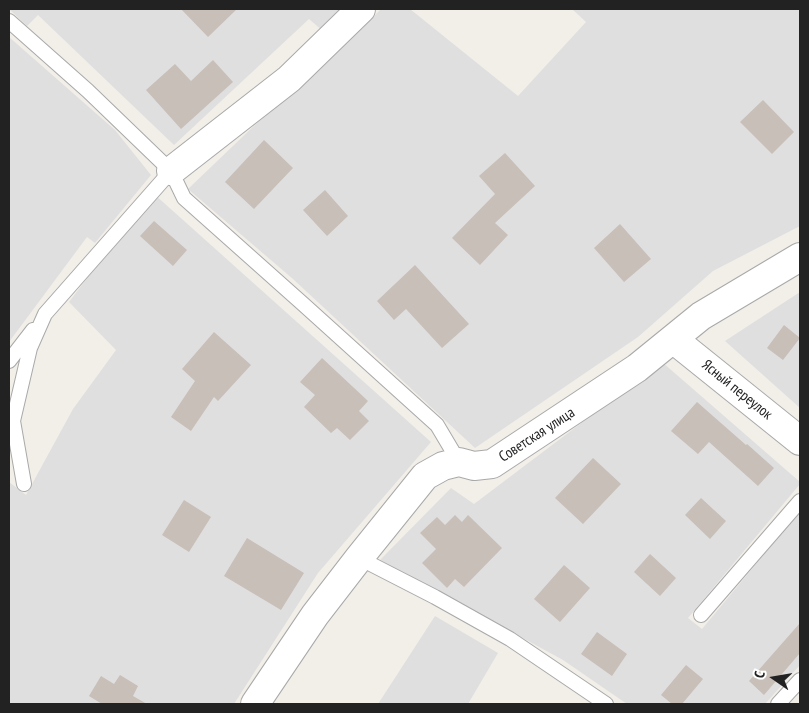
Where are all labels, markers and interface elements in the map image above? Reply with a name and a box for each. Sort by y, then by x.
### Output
street label: Ясный переулок [698,356,776,424]
street label: Советская улица [496,404,578,466]
north arrow [749,653,799,703]
text: С [750,669,769,680]

